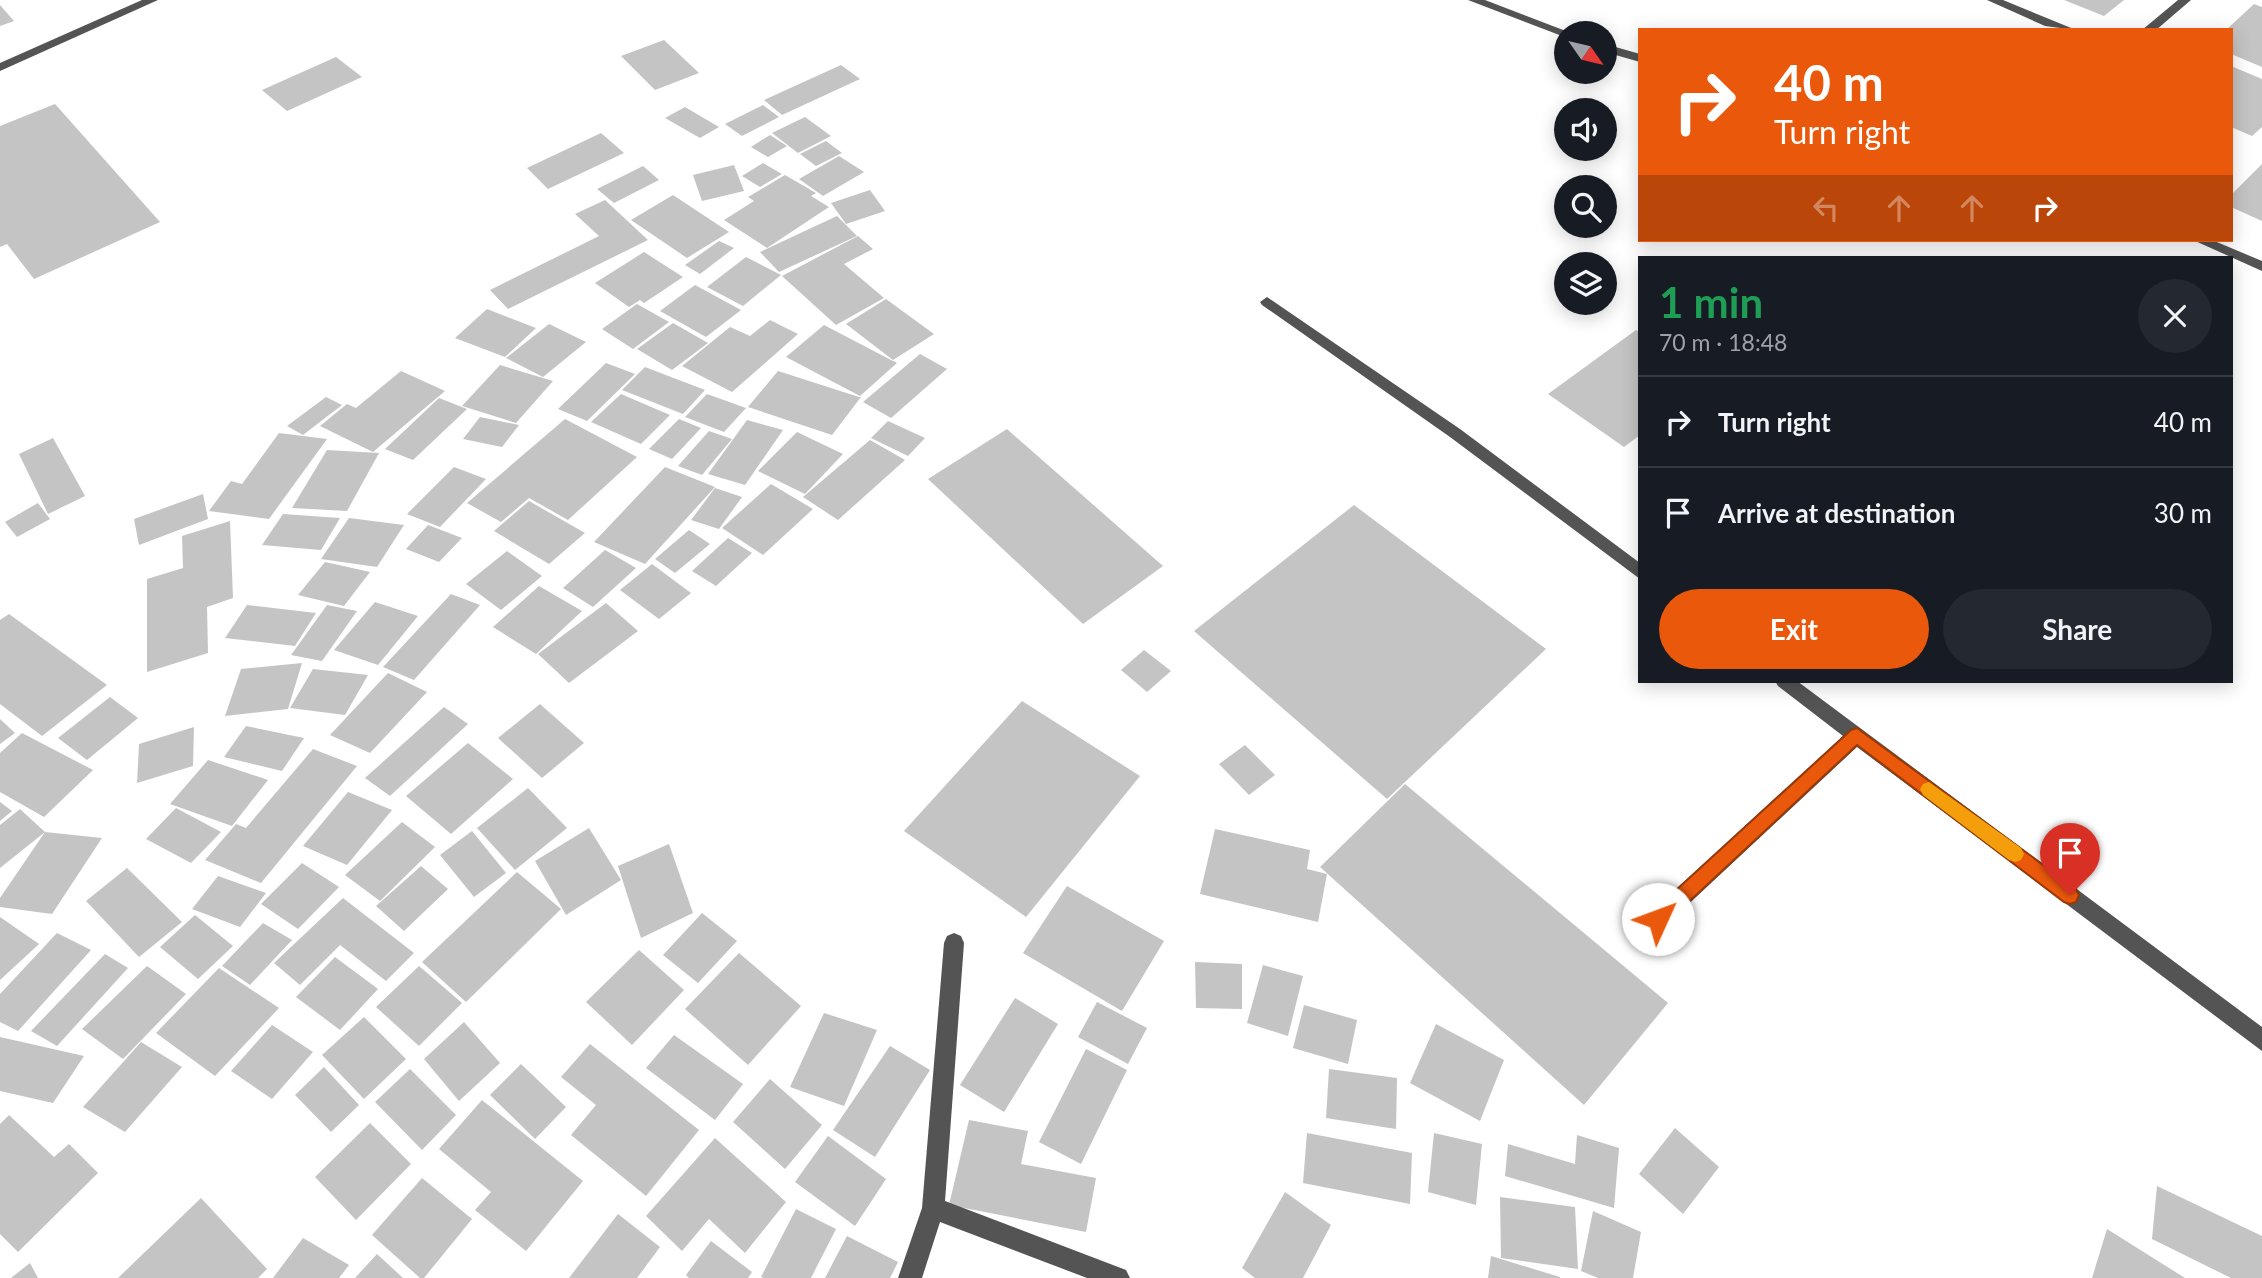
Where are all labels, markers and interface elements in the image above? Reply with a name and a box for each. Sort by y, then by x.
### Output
north arrow [1554,21,1617,84]
map controls [1554,21,1617,315]
text: 40 m [1774,53,1884,111]
icon: right [1659,56,1750,147]
button: sound [1554,98,1617,161]
text: Turn right [1774,112,1910,151]
button: search [1554,175,1617,238]
icon: left [1807,189,1845,227]
icon: ahead [1880,189,1918,227]
icon: ahead [1953,189,1991,227]
icon: right [2026,189,2064,227]
button: layers [1554,252,1617,315]
text: 1 min [1659,277,1763,327]
button: close [2138,279,2212,353]
text: 70 m · 18:48 [1659,328,1787,356]
icon: right [1659,403,1697,441]
text: Turn right [1718,406,1831,438]
text: 40 m [2154,406,2212,438]
icon: arrive [1659,494,1697,532]
text: Arrive at destination [1718,497,1955,529]
text: 30 m [2154,497,2212,529]
button: Exit [1659,589,1929,669]
button: Share [1943,589,2212,669]
pin [2040,823,2100,895]
icon: arrive [2051,834,2089,872]
position arrow [1621,882,1695,956]

